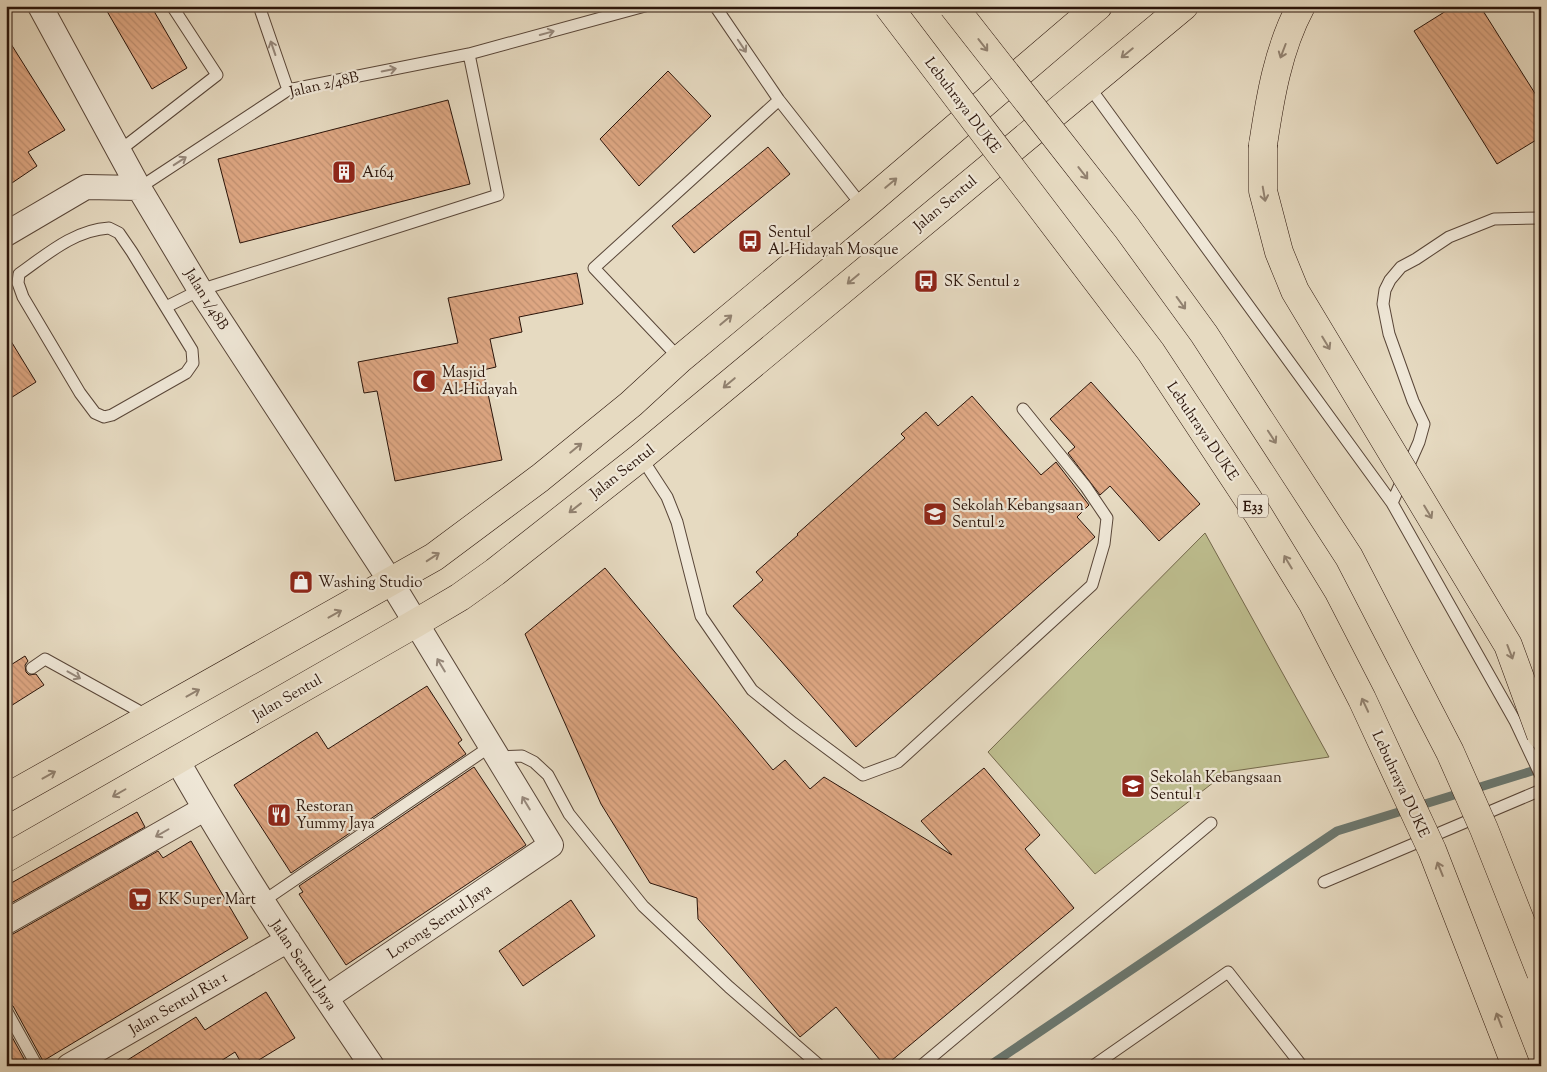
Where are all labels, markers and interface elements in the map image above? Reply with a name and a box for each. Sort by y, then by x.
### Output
one-way arrow [539,27,555,37]
one-way arrow [978,38,989,51]
one-way arrow [737,39,747,53]
one-way arrow [268,40,278,56]
one-way arrow [1278,43,1287,59]
one-way arrow [1120,47,1133,58]
street label: Lebuhraya DUKE [919,54,1005,158]
one-way arrow [381,65,397,74]
street label: Jalan 2/48B [287,67,362,104]
one-way arrow [173,156,187,166]
building icon: A164 [331,159,357,185]
place label: A164 [362,163,394,184]
one-way arrow [1078,166,1089,179]
street label: Jalan Sentul [909,171,982,238]
one-way arrow [885,177,898,188]
one-way arrow [1260,186,1270,202]
place label: Sentul Al-Hidayah Mosque [768,223,898,261]
bus stop icon: Sentul Al-Hidayah Mosque [737,228,763,254]
street label: Jalan 1/48B [178,264,233,335]
bus stop icon: SK Sentul 2 [913,268,939,294]
place label: SK Sentul 2 [944,272,1020,293]
one-way arrow [847,274,860,285]
one-way arrow [1176,296,1186,310]
one-way arrow [719,315,732,326]
one-way arrow [1322,335,1332,349]
place label: Masjid Al-Hidayah [442,363,518,401]
mosque icon: Masjid Al-Hidayah [411,368,437,394]
one-way arrow [722,378,735,389]
street label: Lebuhraya DUKE [1161,378,1243,486]
one-way arrow [1267,430,1277,444]
street label: Jalan Sentul [585,440,660,505]
one-way arrow [569,443,582,454]
road number: E33 [1238,494,1268,518]
place label: Sekolah Kebangsaan Sentul 2 [952,496,1084,534]
school or university icon: Sekolah Kebangsaan Sentul 2 [922,501,948,527]
one-way arrow [569,502,582,513]
one-way arrow [1423,505,1433,519]
one-way arrow [425,552,439,562]
one-way arrow [1282,556,1292,570]
shop icon: Washing Studio [288,569,314,595]
place label: Washing Studio [318,573,422,594]
one-way arrow [327,609,342,619]
one-way arrow [1506,644,1515,659]
one-way arrow [436,658,446,672]
street label: Jalan Sentul [248,670,326,727]
one-way arrow [67,671,81,681]
one-way arrow [186,688,200,698]
one-way arrow [1360,698,1369,713]
street label: Lebuhraya DUKE [1366,728,1434,841]
place label: Sekolah Kebangsaan Sentul 1 [1150,768,1282,806]
one-way arrow [41,769,55,779]
school or university icon: Sekolah Kebangsaan Sentul 1 [1120,773,1146,799]
one-way arrow [112,788,127,798]
place label: Restoran Yummy Jaya [296,797,375,835]
one-way arrow [520,797,530,811]
restaurant icon: Restoran Yummy Jaya [266,802,292,828]
one-way arrow [155,829,170,838]
one-way arrow [1434,862,1444,877]
street label: Lorong Sentul Jaya [384,880,496,965]
supermarket icon: KK Super Mart [127,886,153,912]
place label: KK Super Mart [158,890,256,911]
street label: Jalan Sentul Jaya [264,915,341,1016]
street label: Jalan Sentul Ria 1 [125,968,232,1042]
one-way arrow [1494,1013,1503,1028]

